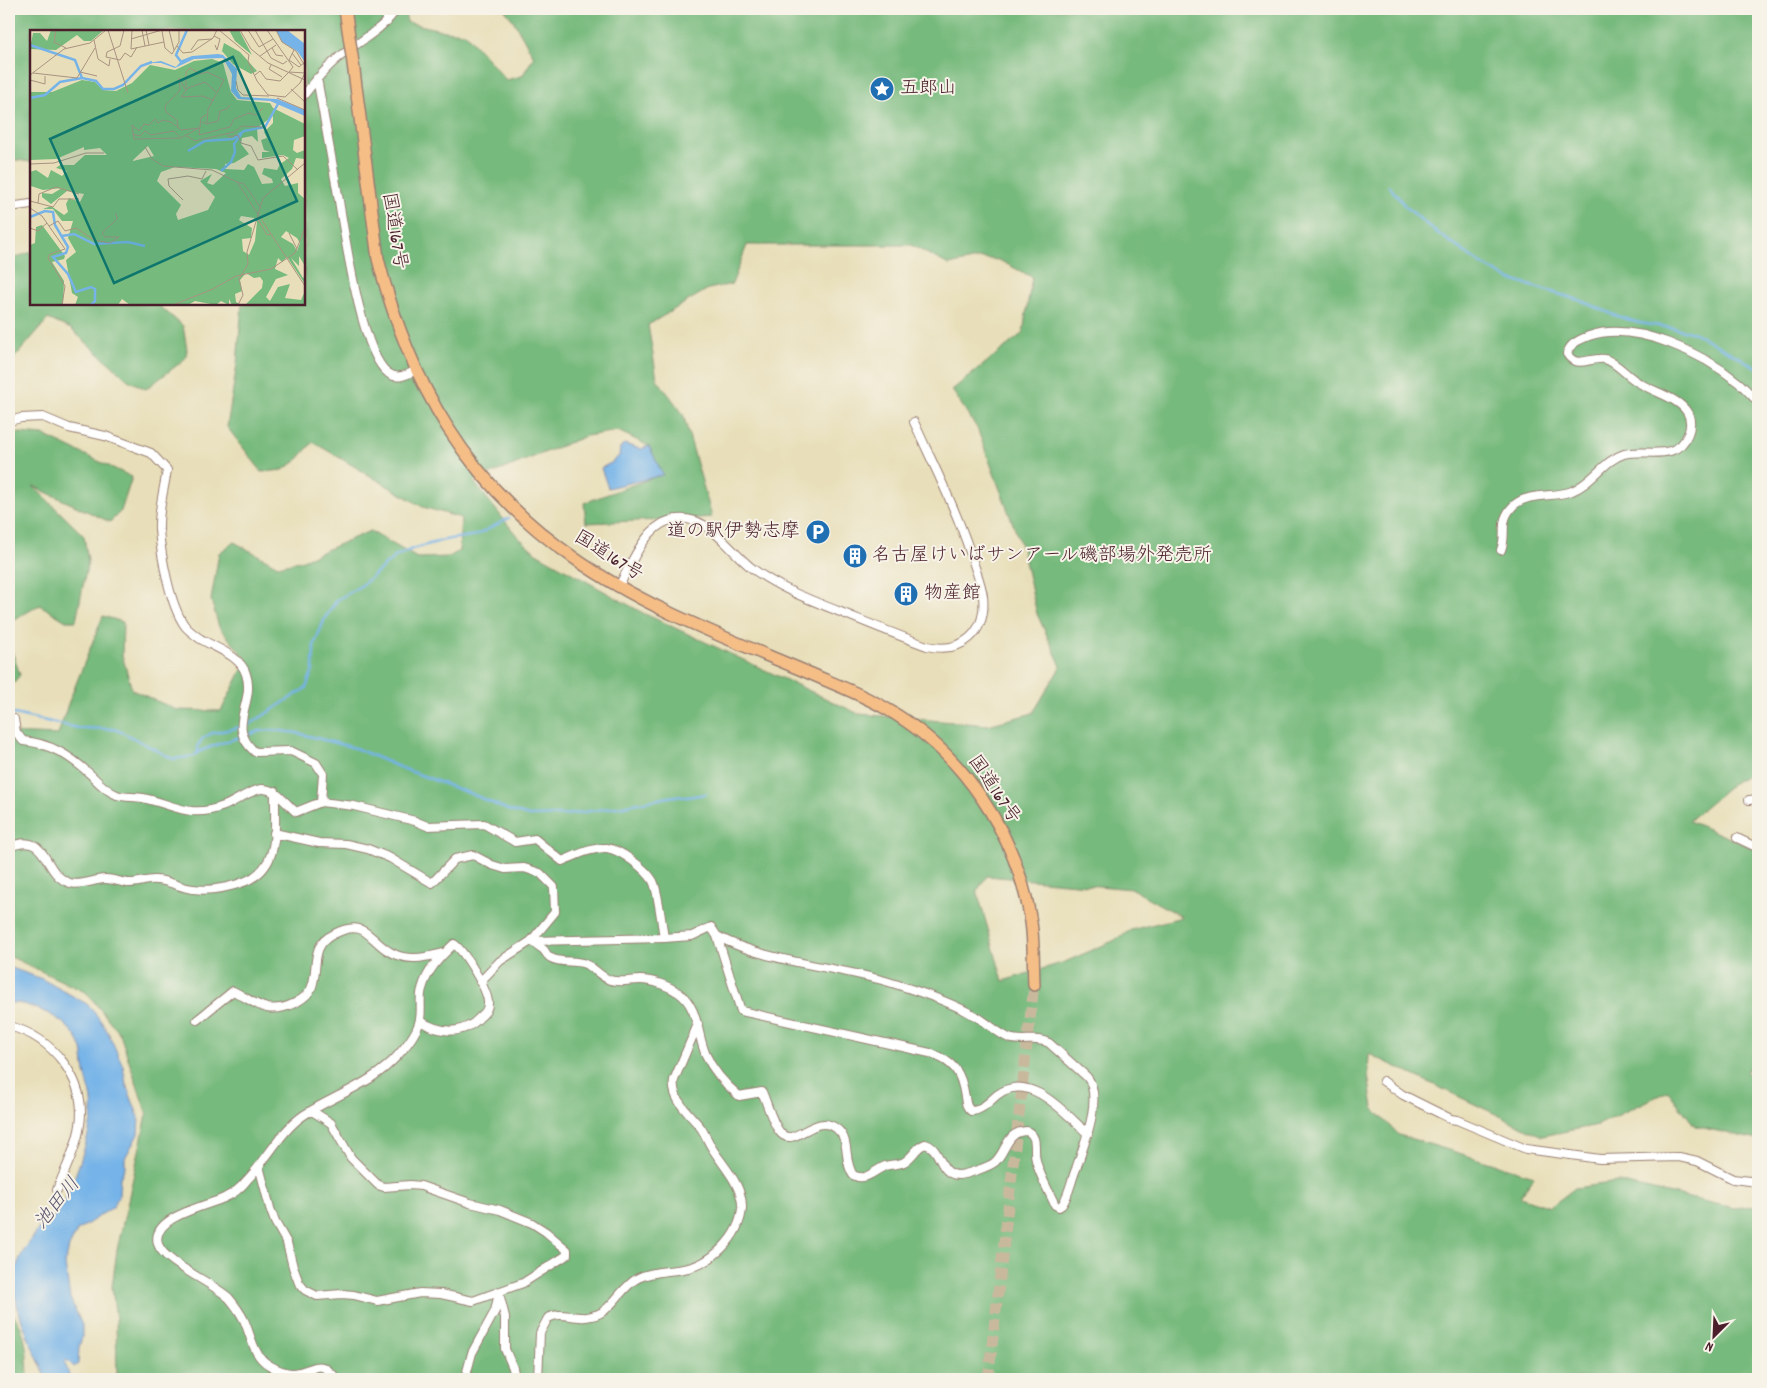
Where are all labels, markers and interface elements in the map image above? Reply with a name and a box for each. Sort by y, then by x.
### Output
inset map [30,30,305,305]
place icon: 五郎山 [869,76,895,102]
place label: 五郎山 [900,76,957,103]
street label: 国道167号 [374,190,412,272]
place label: 道の駅伊勢志摩 [667,519,800,546]
parking icon: 道の駅伊勢志摩 [805,519,831,545]
street label: 国道167号 [568,525,648,589]
building icon: 名古屋けいばサンアール磯部場外発売所 [842,543,868,569]
place label: 名古屋けいばサンアール磯部場外発売所 [872,543,1212,570]
building icon: 物産館 [893,581,919,607]
place label: 物産館 [924,581,981,608]
street label: 国道167号 [960,750,1026,830]
water label: 池田川 [28,1172,88,1236]
north arrow [1690,1310,1740,1360]
text: N [1702,1335,1717,1357]

